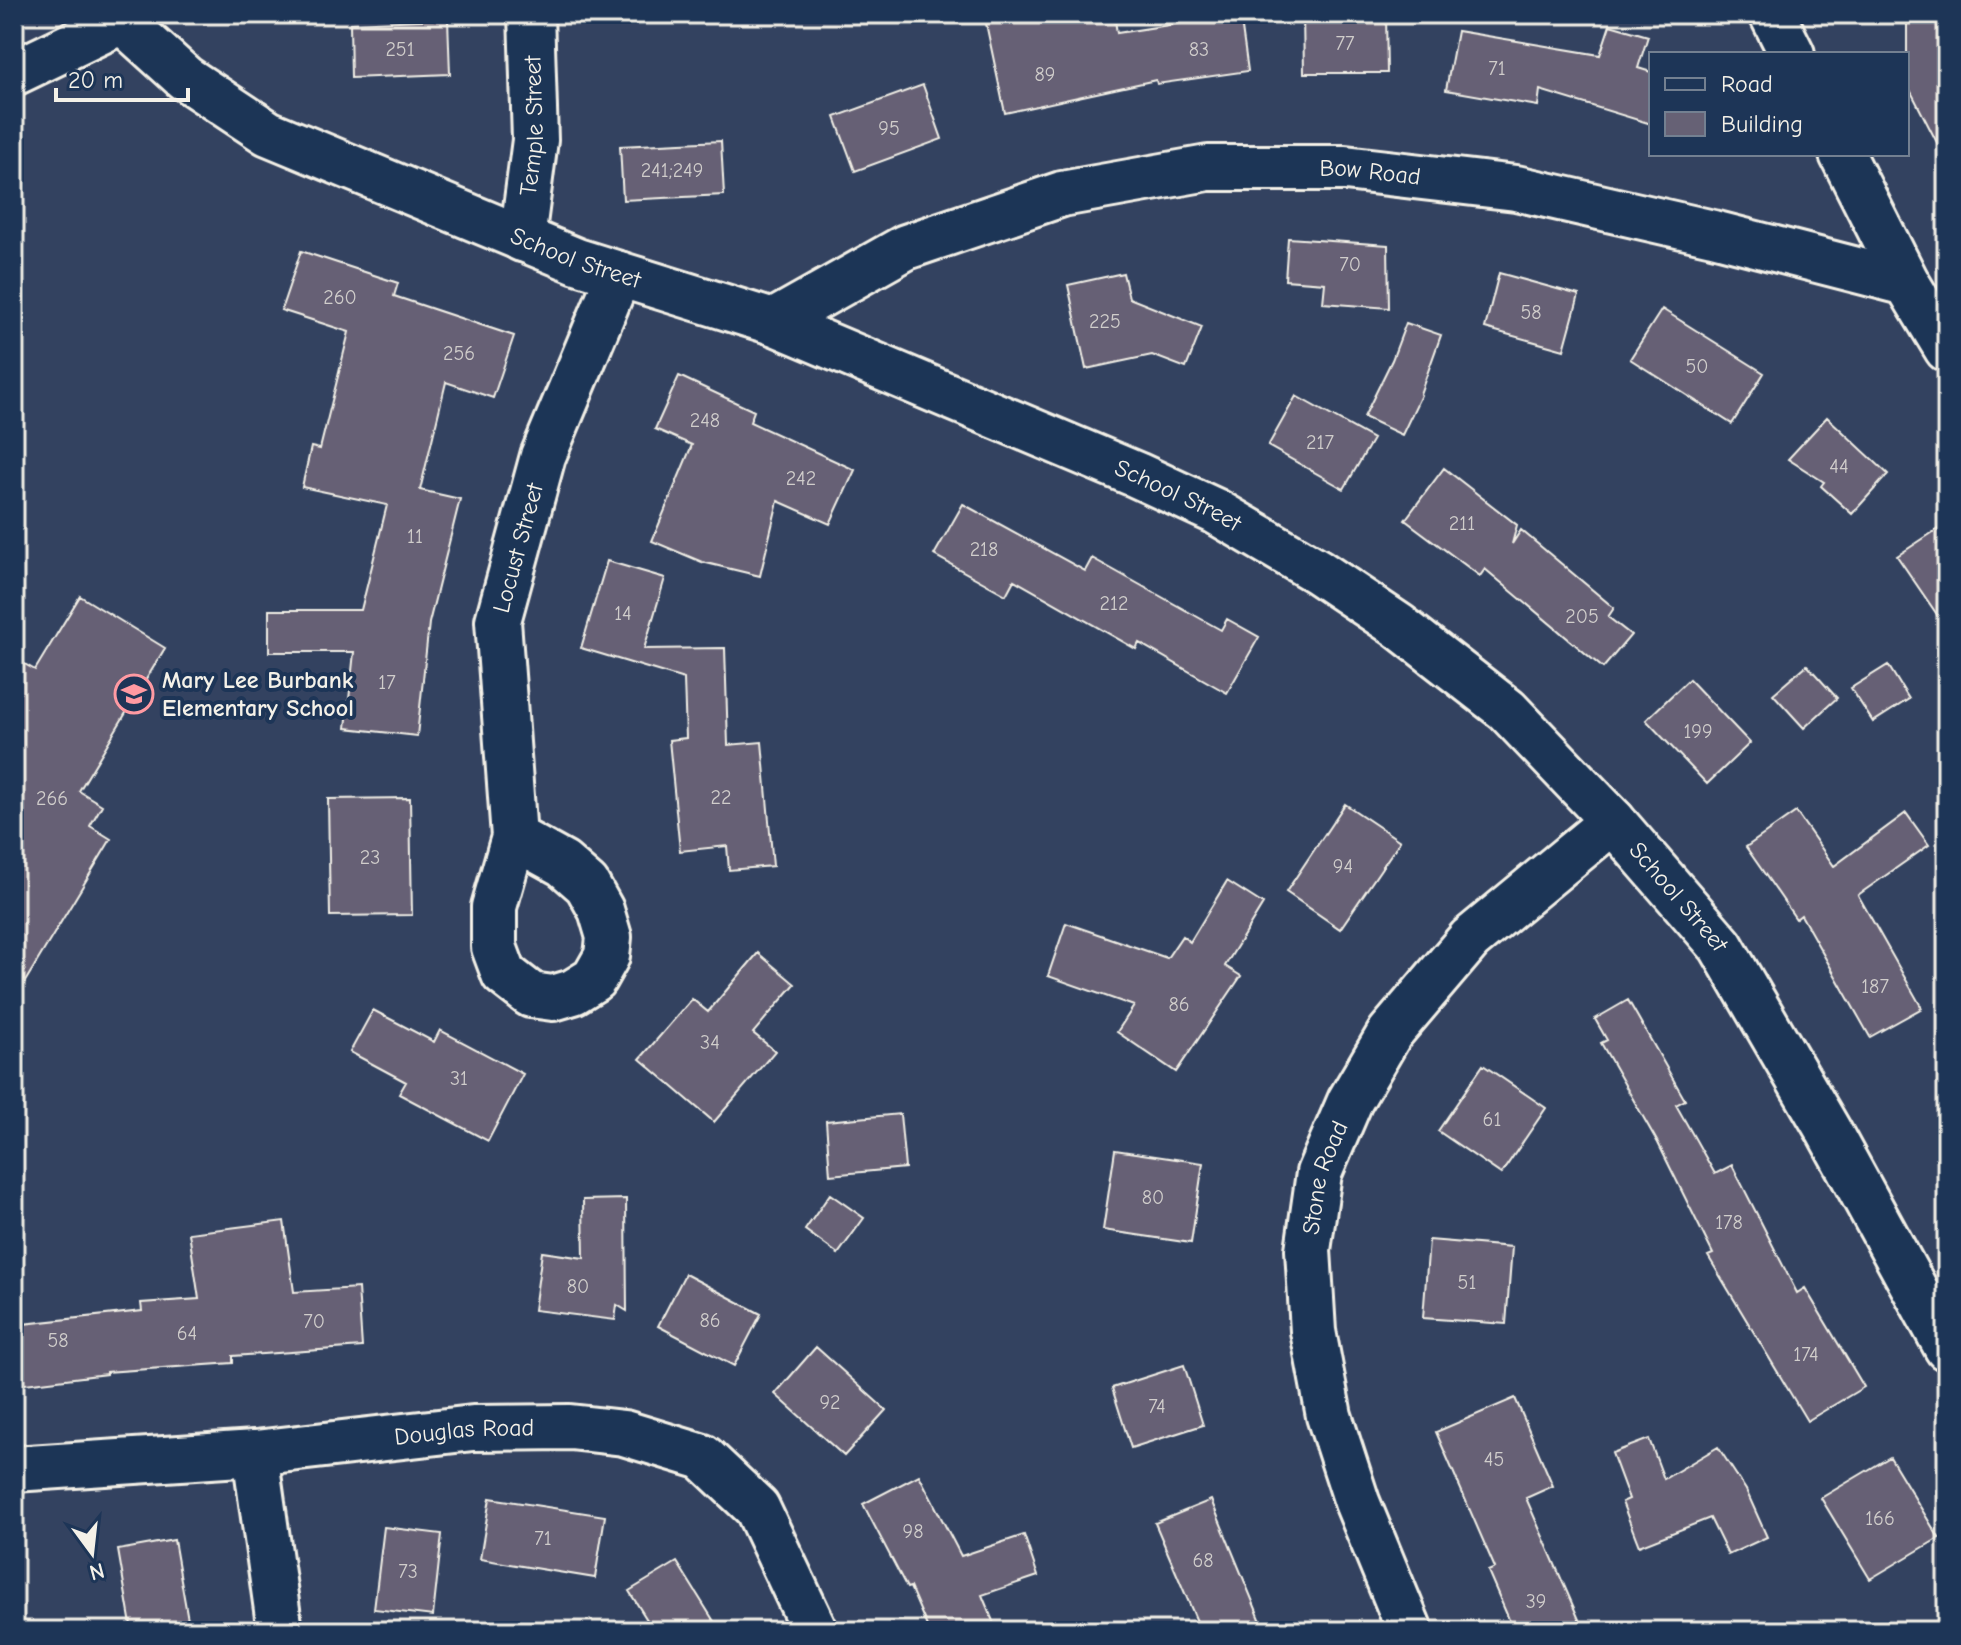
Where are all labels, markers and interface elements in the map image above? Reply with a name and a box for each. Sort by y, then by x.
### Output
house number: 77 [1336,32,1355,55]
house number: 251 [385,38,415,61]
house number: 83 [1189,38,1209,61]
scale bar [56,52,188,102]
legend [1649,52,1909,156]
street label: Temple Street [514,54,549,198]
house number: 71 [1488,57,1506,80]
house number: 89 [1035,63,1055,86]
text: 20 m [68,66,123,94]
text: Road [1721,70,1773,98]
text: Building [1721,110,1803,138]
house number: 95 [878,117,900,140]
street label: Bow Road [1319,154,1422,191]
house number: 241;249 [641,159,703,182]
street label: School Street [507,221,645,294]
house number: 70 [1339,253,1361,276]
house number: 260 [323,286,357,309]
house number: 58 [1520,301,1542,324]
house number: 225 [1089,310,1121,333]
house number: 256 [443,342,475,365]
house number: 50 [1685,355,1709,378]
house number: 248 [690,409,720,432]
house number: 217 [1306,431,1334,454]
street label: School Street [1111,453,1247,538]
house number: 44 [1829,455,1849,478]
house number: 242 [786,467,816,490]
street label: Locust Street [487,479,549,616]
house number: 211 [1449,512,1475,535]
house number: 11 [407,525,423,548]
house number: 218 [970,538,998,561]
house number: 212 [1100,592,1128,615]
house number: 14 [614,602,632,625]
house number: 205 [1565,605,1599,628]
place label: Mary Lee Burbank Elementary School [162,666,354,722]
house number: 17 [378,671,396,694]
school or university icon: Mary Lee Burbank Elementary School [113,673,155,715]
house number: 199 [1683,720,1713,743]
house number: 22 [711,786,731,809]
house number: 266 [36,787,68,810]
street label: School Street [1623,836,1735,957]
house number: 23 [360,846,380,869]
house number: 94 [1333,855,1353,878]
house number: 187 [1861,975,1889,998]
house number: 86 [1168,993,1190,1016]
house number: 34 [700,1031,720,1054]
house number: 31 [450,1067,468,1090]
house number: 61 [1483,1108,1501,1131]
street label: Stone Road [1296,1117,1354,1236]
house number: 80 [1142,1186,1164,1209]
house number: 178 [1715,1211,1743,1234]
house number: 51 [1458,1271,1476,1294]
house number: 80 [567,1275,589,1298]
house number: 86 [699,1309,721,1332]
house number: 70 [303,1310,325,1333]
house number: 64 [177,1322,197,1345]
house number: 58 [47,1329,69,1352]
house number: 174 [1793,1343,1819,1366]
house number: 92 [819,1391,841,1414]
house number: 74 [1148,1395,1166,1418]
street label: Douglas Road [393,1413,534,1451]
house number: 45 [1484,1448,1504,1471]
house number: 166 [1865,1507,1895,1530]
north arrow [52,1513,132,1593]
house number: 98 [903,1520,923,1543]
house number: 71 [534,1527,552,1550]
house number: 68 [1192,1549,1214,1572]
text: N [87,1557,107,1586]
house number: 73 [398,1560,418,1583]
house number: 39 [1526,1590,1546,1613]

